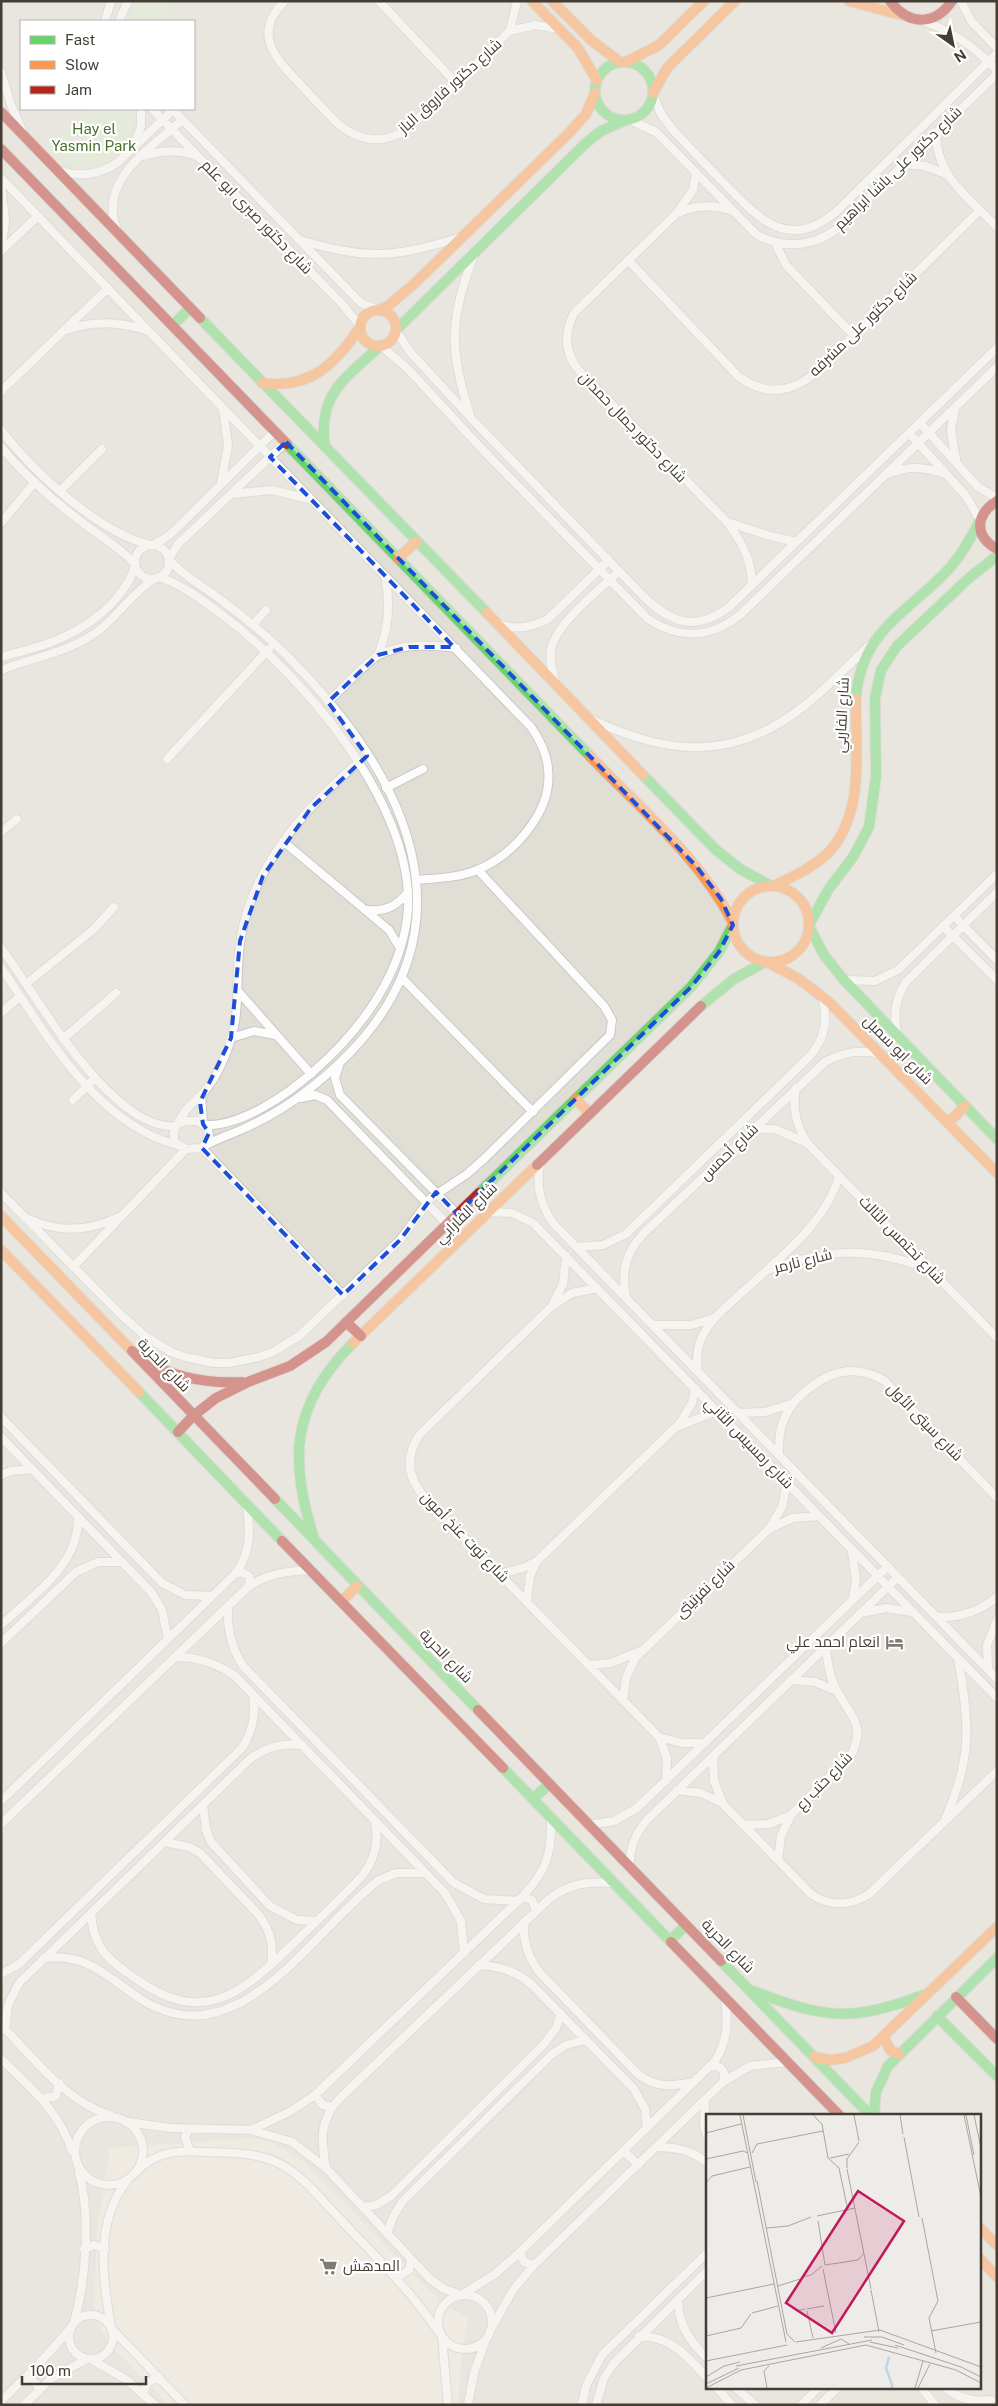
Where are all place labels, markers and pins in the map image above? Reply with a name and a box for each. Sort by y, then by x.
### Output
hotel icon: انعام احمد علي [884,1632,904,1652]
place label: انعام احمد علي [786,1633,880,1654]
supermarket icon: المدهش [319,2256,339,2276]
place label: المدهش [343,2257,400,2276]

